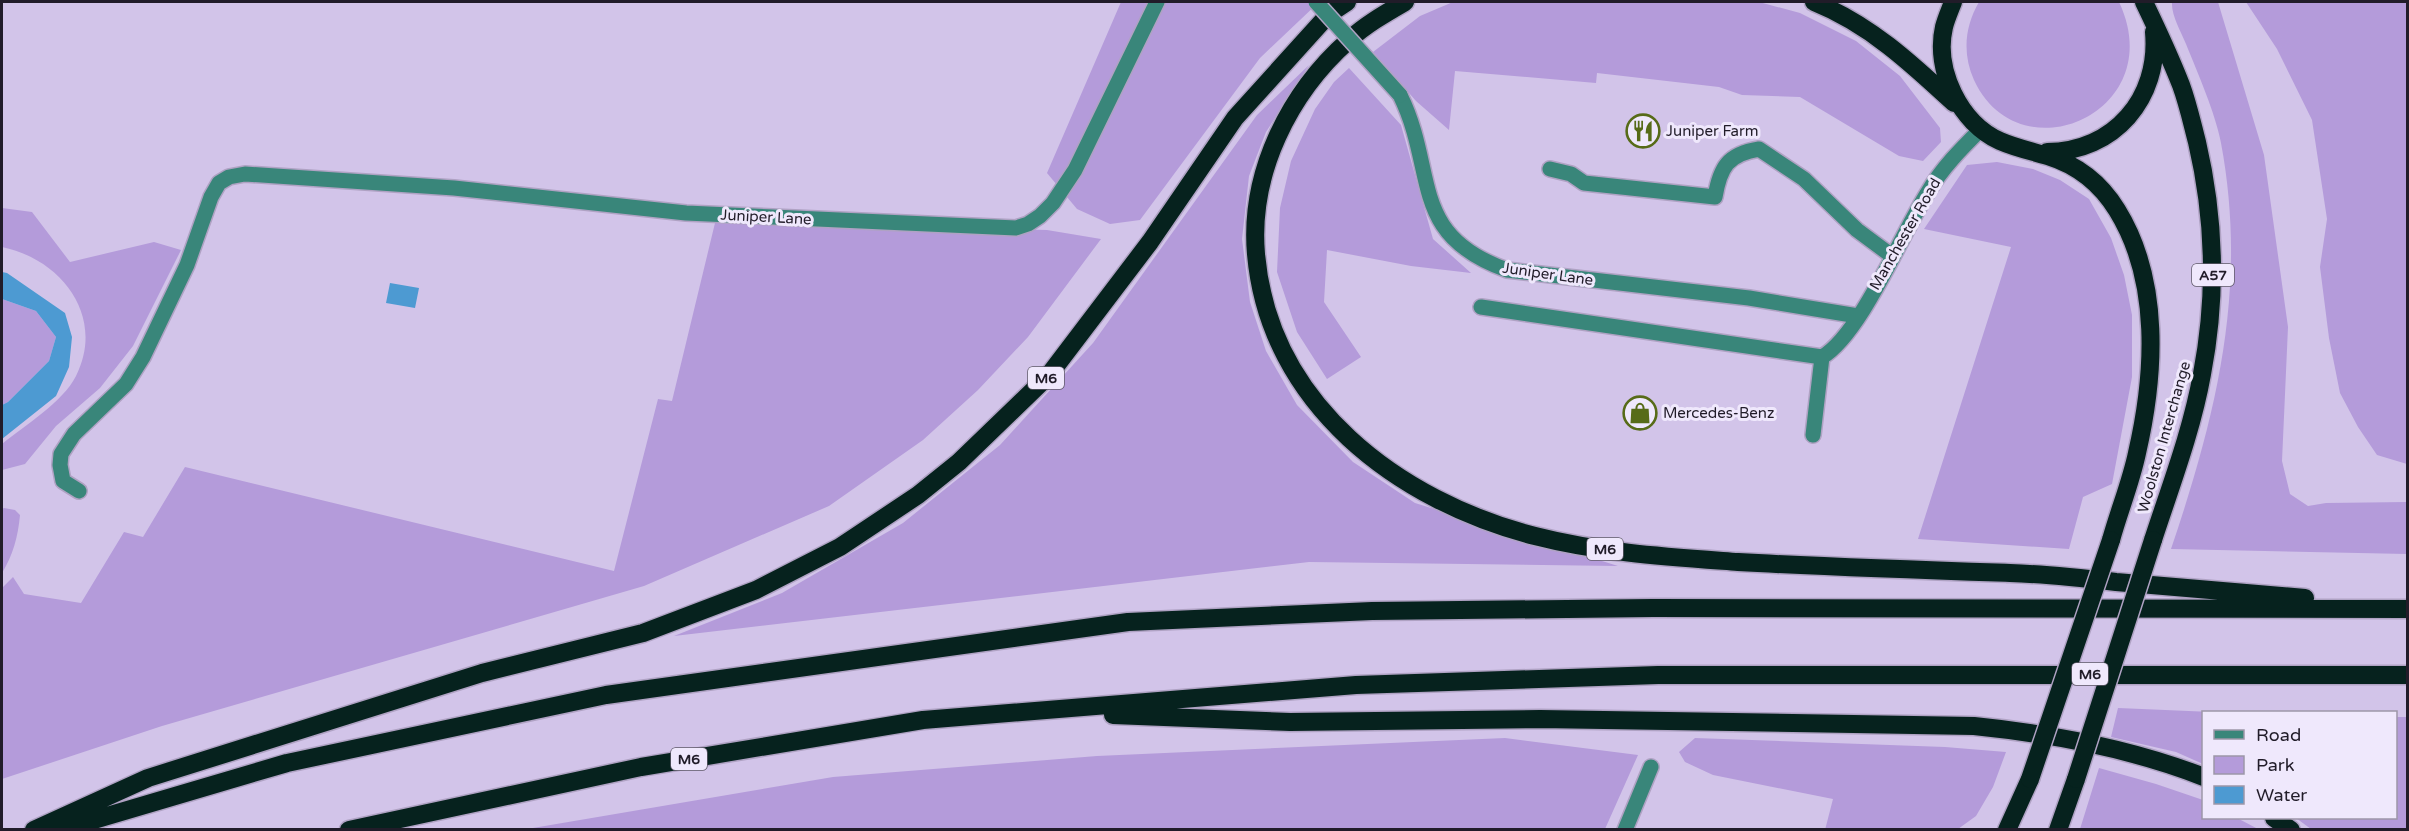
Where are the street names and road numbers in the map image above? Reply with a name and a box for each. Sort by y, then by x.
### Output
street label: Manchester Road [1866,175,1944,293]
street label: Juniper Lane [720,206,812,228]
street label: Juniper Lane [1502,259,1594,289]
road number: A57 [2192,264,2234,286]
street label: Woolston Interchange [2134,359,2194,515]
road number: M6 [1028,367,1064,389]
road number: M6 [1587,538,1623,560]
road number: M6 [2072,663,2108,685]
road number: M6 [671,748,707,770]

